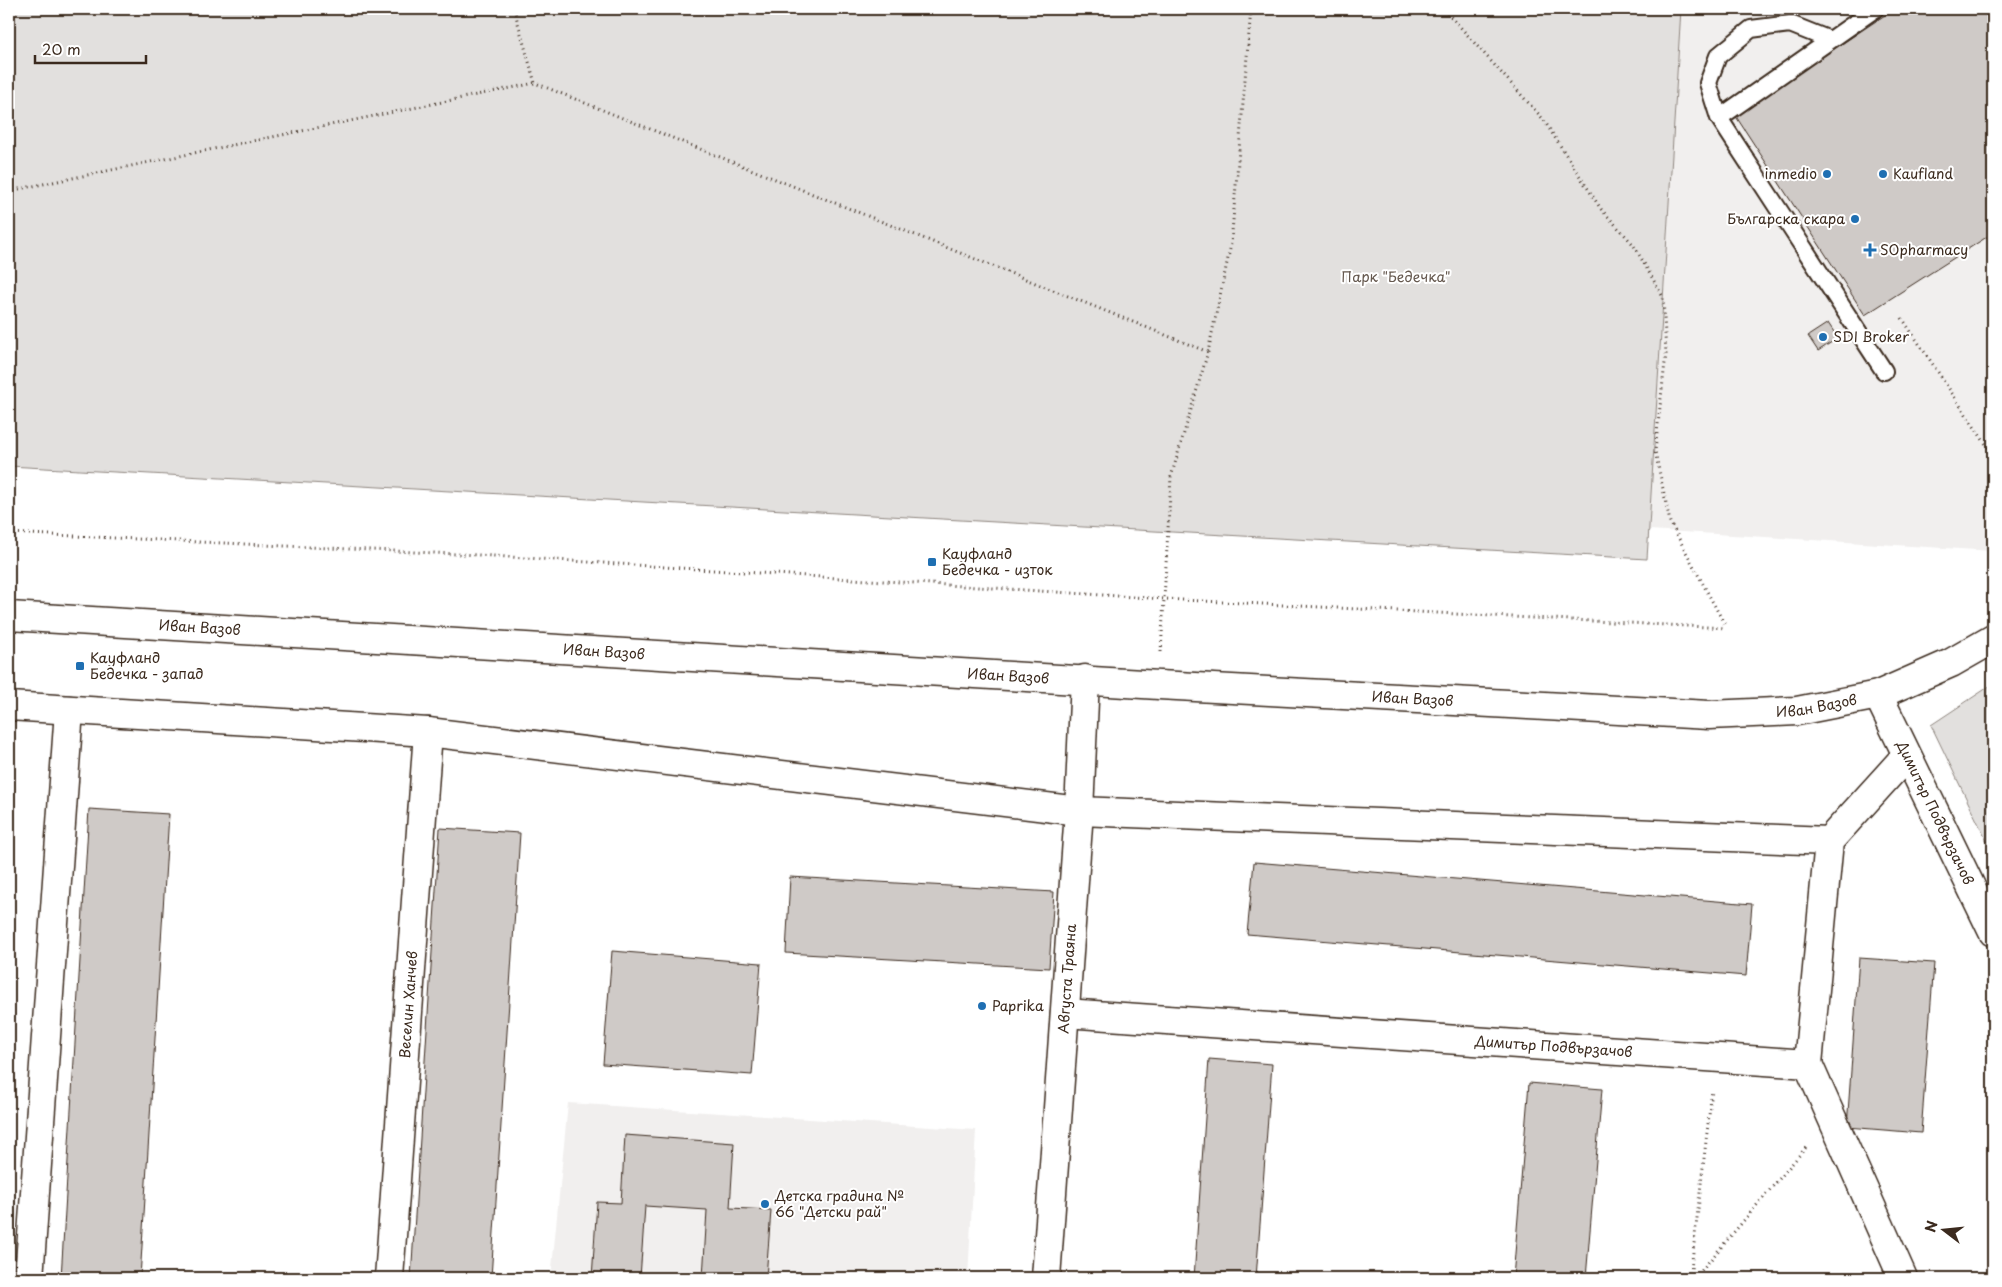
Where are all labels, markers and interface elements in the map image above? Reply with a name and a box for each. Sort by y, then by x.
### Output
scale bar [35,32,146,64]
text: 20 m [42,37,81,60]
place label: inmedio [1764,163,1817,184]
place label: Kaufland [1893,163,1954,184]
marker: inmedio [1821,168,1833,180]
marker: Kaufland [1877,168,1889,180]
place label: Българска скара [1727,208,1845,229]
marker: Българска скара [1849,213,1861,225]
place label: SOpharmacy [1880,239,1968,260]
marker: SOpharmacy [1864,244,1876,256]
park label: Парк "Бедечка" [1341,266,1451,287]
place label: SDI Broker [1833,326,1909,347]
marker: SDI Broker [1817,331,1829,343]
place label: Кауфланд Бедечка - изток [942,543,1053,580]
marker: Кауфланд Бедечка - изток [926,556,938,568]
street label: Иван Вазов [158,614,241,640]
street label: Иван Вазов [562,638,645,664]
place label: Кауфланд Бедечка - запад [90,647,204,684]
marker: Кауфланд Бедечка - запад [74,660,86,672]
street label: Иван Вазов [967,663,1050,688]
street label: Иван Вазов [1371,686,1454,711]
street label: Иван Вазов [1776,688,1859,722]
street label: Димитър Подвързачов [1891,736,1980,888]
street label: Августа Траяна [1052,923,1081,1034]
street label: Веселин Ханчев [394,950,422,1059]
place label: Paprika [992,995,1044,1016]
marker: Paprika [976,1000,988,1012]
street label: Димитър Подвързачов [1474,1030,1633,1062]
place label: Детска градина № 66 "Детски рай" [774,1185,904,1222]
marker: Детска градина № 66 "Детски рай" [759,1198,771,1210]
north arrow [1920,1204,1970,1254]
text: N [1919,1218,1943,1235]

